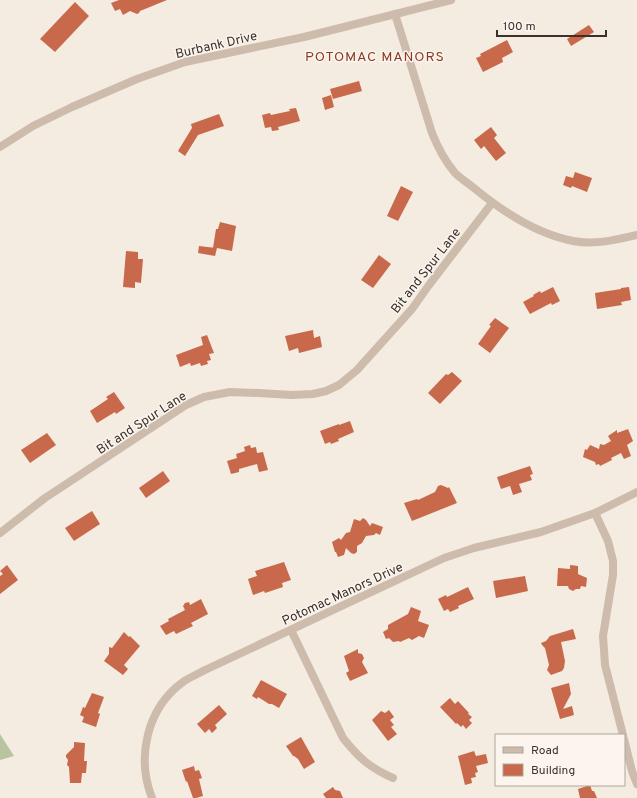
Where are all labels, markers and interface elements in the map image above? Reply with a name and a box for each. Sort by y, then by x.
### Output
scale bar [497,12,606,38]
text: 100 m [503,19,536,35]
street label: Burbank Drive [174,29,259,63]
district label: POTOMAC MANORS [305,49,445,66]
street label: Bit and Spur Lane [388,225,465,317]
street label: Bit and Spur Lane [94,389,190,459]
street label: Potomac Manors Drive [280,560,406,630]
legend [495,734,625,786]
text: Road [531,743,559,759]
text: Building [531,763,575,779]

